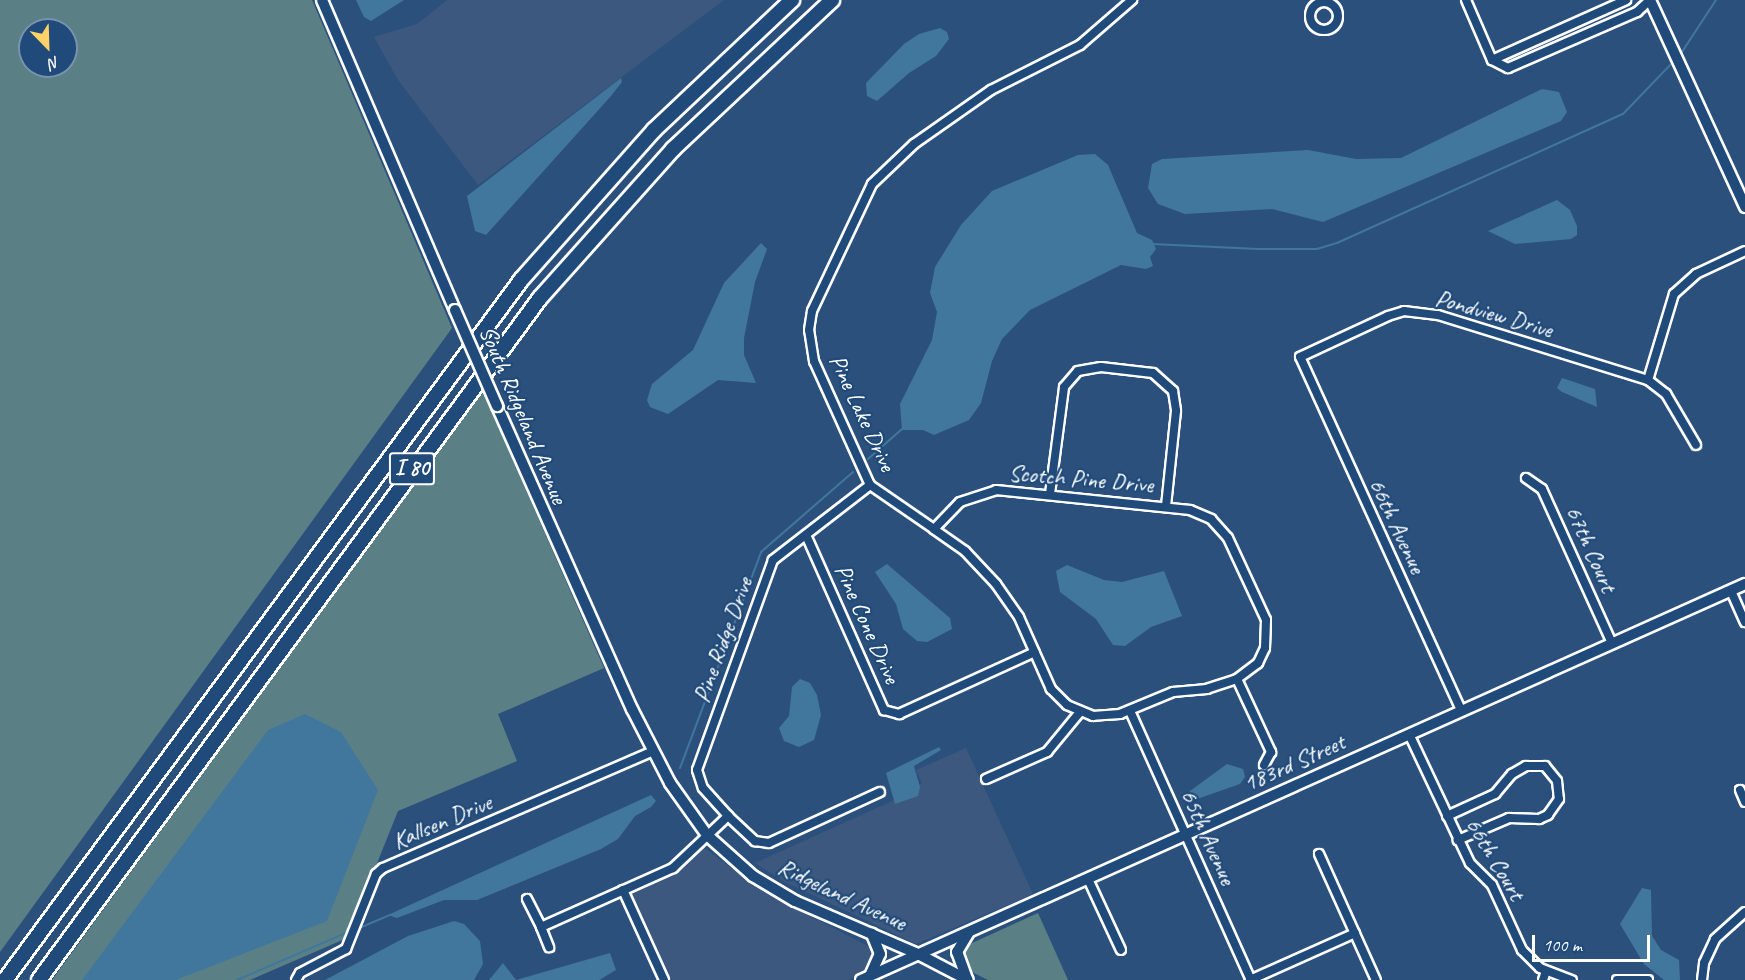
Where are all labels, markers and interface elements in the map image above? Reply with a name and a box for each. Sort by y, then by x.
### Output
north arrow [18,18,78,78]
text: N [46,52,63,74]
street label: Pondview Drive [1432,284,1556,344]
street label: South Ridgeland Avenue [472,321,574,509]
street label: Pine Lake Drive [822,350,902,476]
road number: I 80 [388,450,436,488]
street label: Scotch Pine Drive [1007,458,1155,500]
street label: 66th Avenue [1363,474,1431,578]
street label: 67th Court [1559,501,1623,597]
street label: Pine Cone Drive [828,560,906,688]
street label: Pine Ridge Drive [687,573,759,707]
street label: 183rd Street [1239,728,1349,798]
street label: 65th Avenue [1174,785,1242,889]
street label: Kallsen Drive [388,788,496,856]
street label: 66th Court [1459,812,1531,906]
street label: Ridgeland Avenue [773,853,911,937]
scale bar [1535,923,1654,961]
text: 100 m [1543,934,1582,956]

